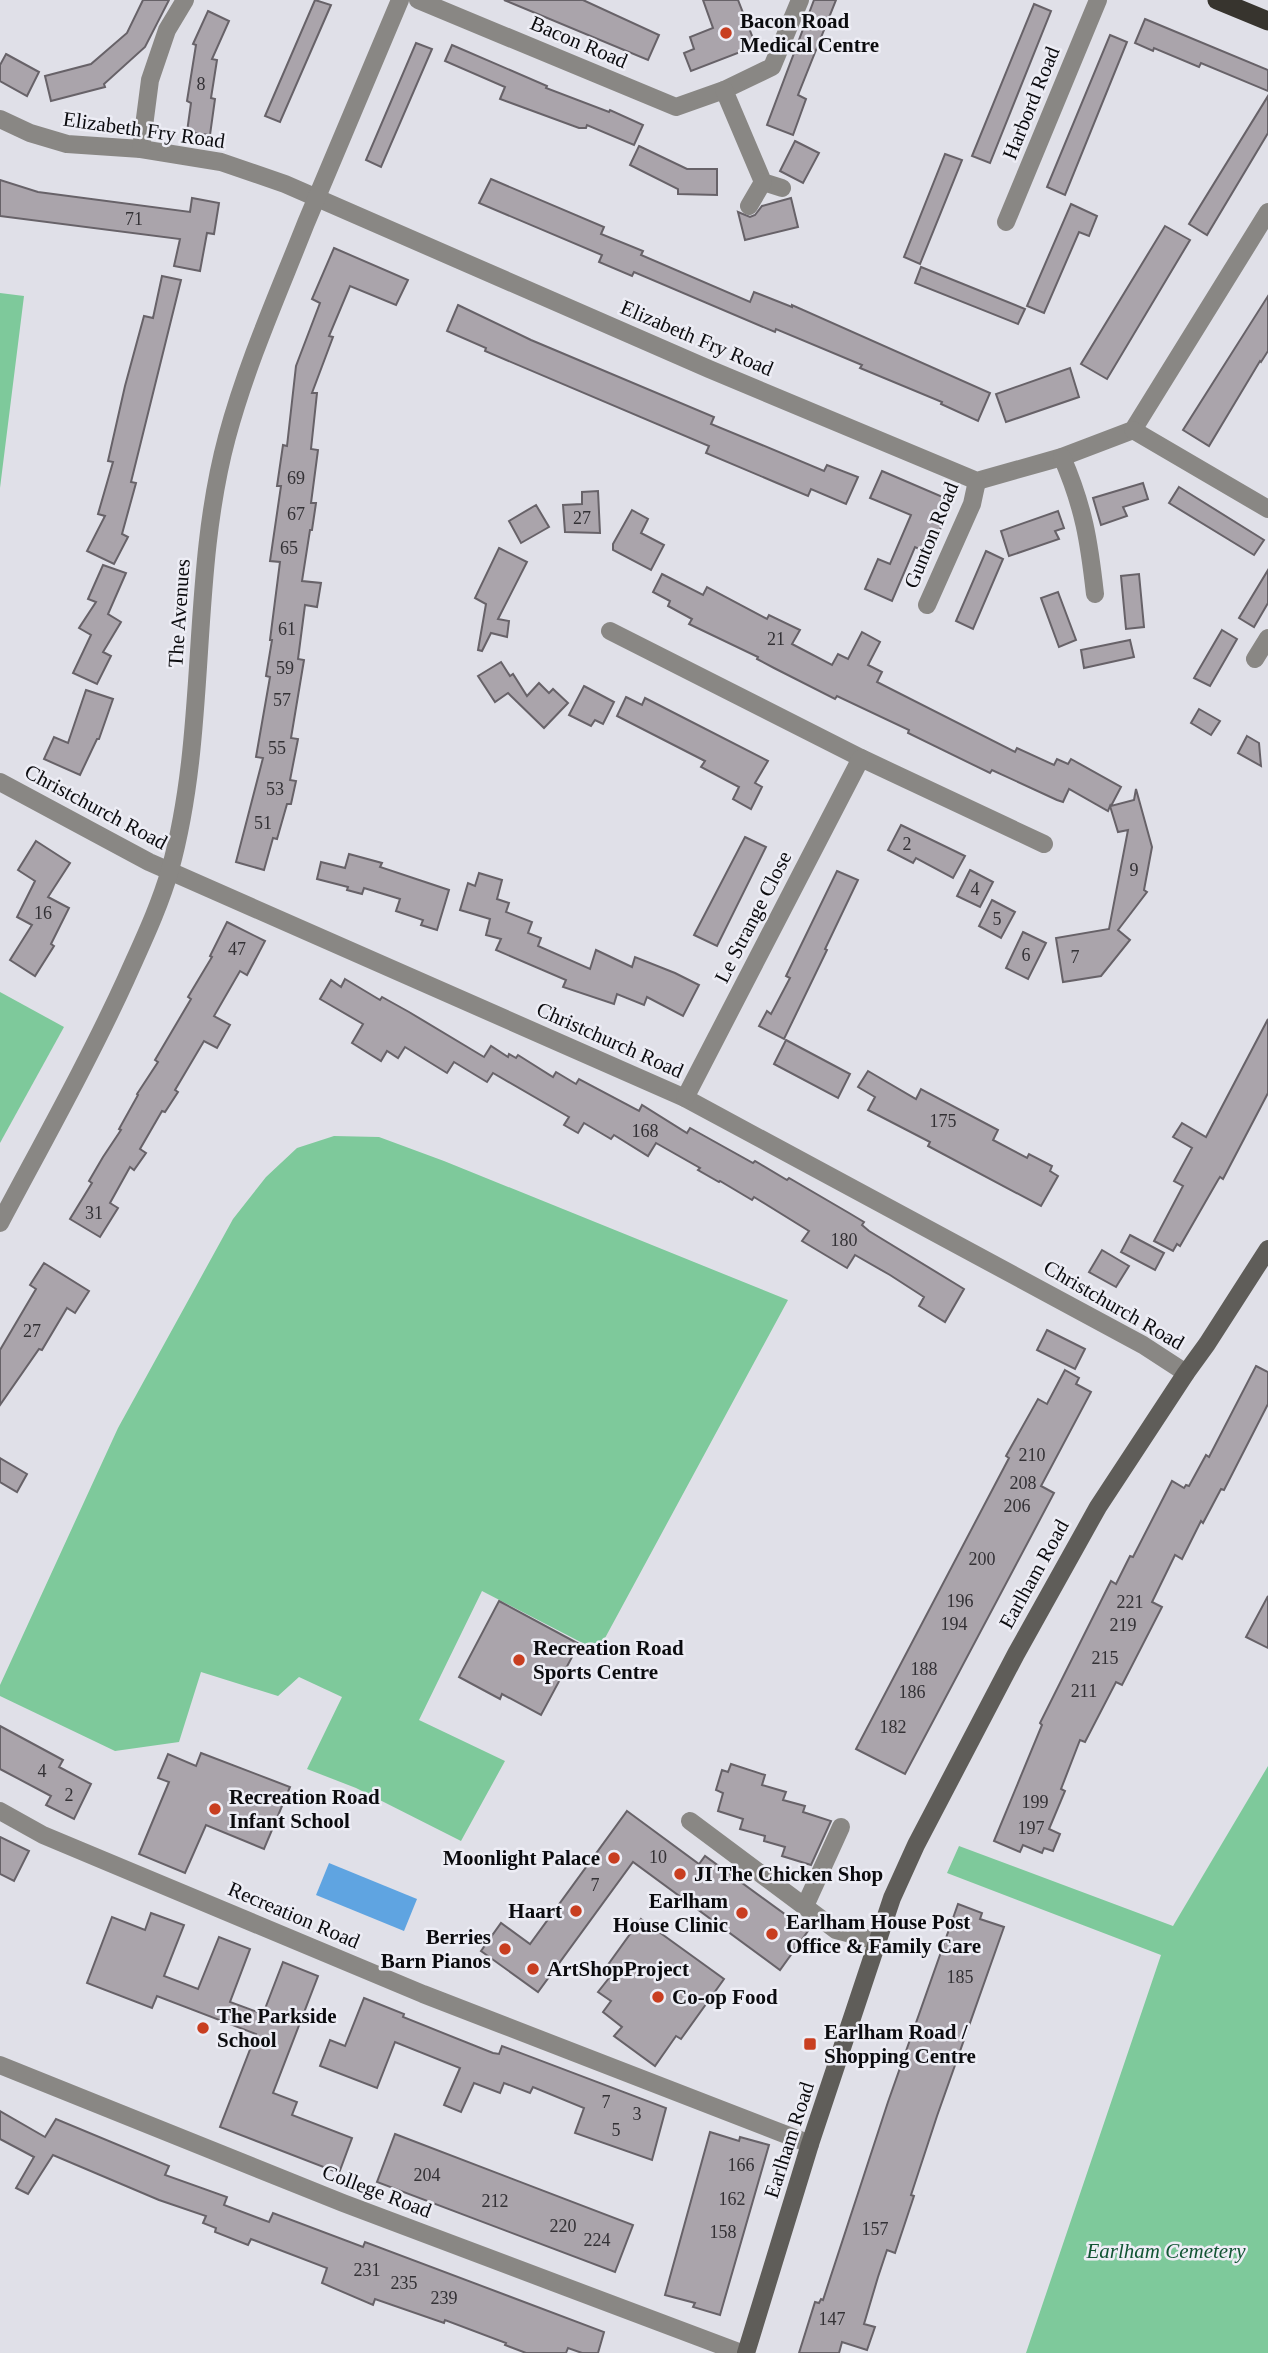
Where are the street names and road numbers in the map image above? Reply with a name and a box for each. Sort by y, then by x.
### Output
street label: Bacon Road [527,11,632,73]
street label: Harbord Road [997,43,1065,163]
street label: Elizabeth Fry Road [61,107,227,153]
street label: Elizabeth Fry Road [617,295,777,381]
street label: Gunton Road [899,478,963,592]
street label: The Avenues [163,558,195,668]
street label: Christchurch Road [21,759,172,855]
street label: Le Strange Close [709,847,797,987]
street label: Christchurch Road [533,997,688,1083]
street label: Christchurch Road [1040,1255,1189,1355]
street label: Earlham Road [994,1515,1074,1633]
street label: Recreation Road [225,1876,364,1954]
street label: Earlham Road [759,2078,819,2201]
street label: College Road [319,2159,435,2223]

